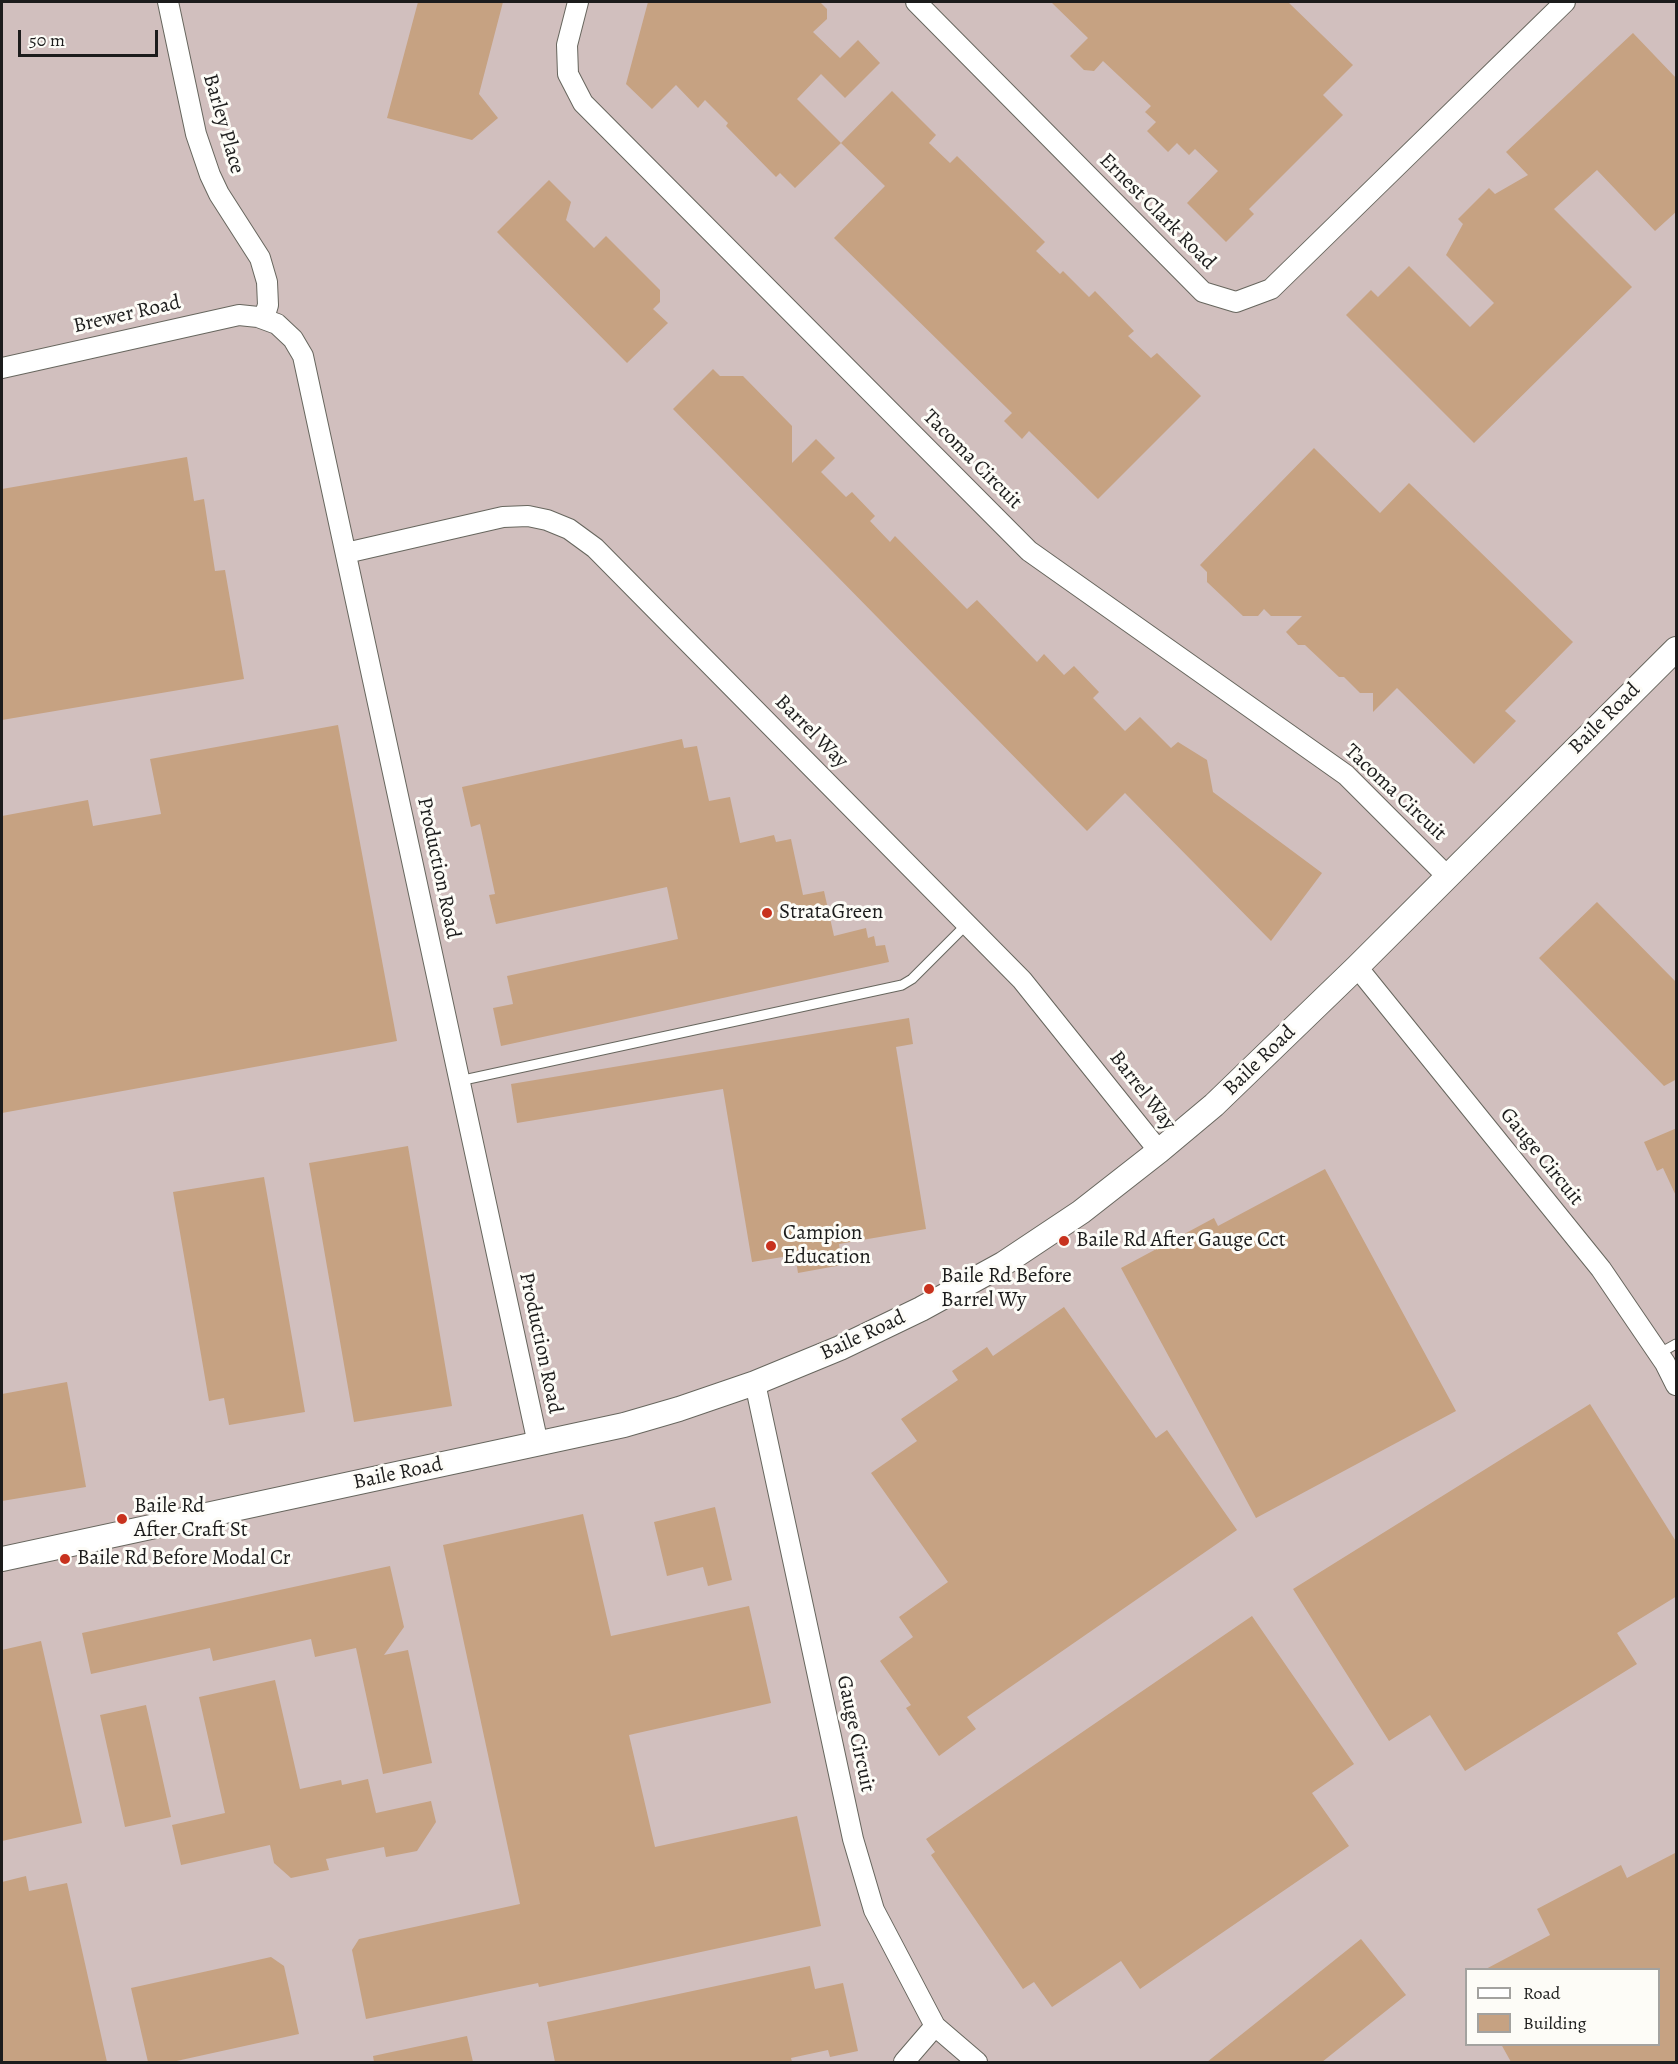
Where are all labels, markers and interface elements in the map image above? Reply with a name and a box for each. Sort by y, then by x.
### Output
scale bar [21,18,160,56]
text: 50 m [29,28,65,52]
street label: Barley Place [197,71,249,177]
street label: Ernest Clark Road [1093,148,1221,276]
street label: Brewer Road [71,290,183,340]
street label: Tacoma Circuit [917,405,1027,515]
street label: Baile Road [1564,678,1646,760]
street label: Barrel Way [769,690,853,774]
street label: Tacoma Circuit [1339,739,1451,847]
street label: Production Road [411,795,465,941]
place label: StrataGreen [779,900,883,926]
marker: StrataGreen [760,906,774,920]
street label: Baile Road [1219,1020,1301,1102]
street label: Barrel Way [1103,1046,1181,1136]
street label: Gauge Circuit [1494,1103,1588,1211]
place label: Campion Education [783,1221,871,1271]
place label: Baile Rd After Gauge Cct [1076,1228,1286,1254]
marker: Baile Rd After Gauge Cct [1057,1234,1071,1248]
marker: Campion Education [764,1239,778,1253]
place label: Baile Rd Before Barrel Wy [941,1264,1072,1314]
street label: Production Road [513,1270,567,1416]
marker: Baile Rd Before Barrel Wy [922,1282,936,1296]
street label: Baile Road [817,1305,909,1367]
street label: Baile Road [351,1452,445,1496]
place label: Baile Rd After Craft St [134,1494,248,1544]
marker: Baile Rd After Craft St [115,1512,129,1526]
place label: Baile Rd Before Modal Cr [77,1546,291,1572]
marker: Baile Rd Before Modal Cr [58,1552,72,1566]
street label: Gauge Circuit [830,1673,880,1795]
legend [1465,1968,1660,2046]
text: Road [1523,1981,1560,2005]
text: Building [1523,2011,1587,2035]

